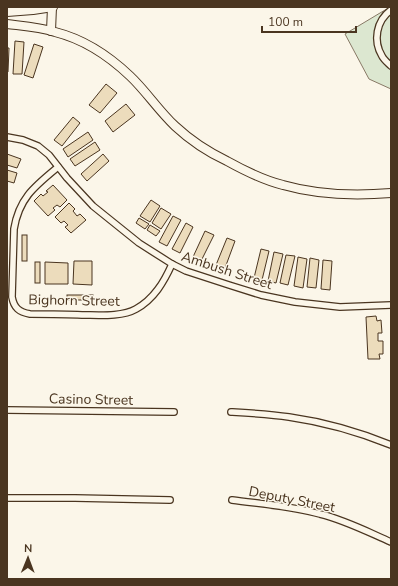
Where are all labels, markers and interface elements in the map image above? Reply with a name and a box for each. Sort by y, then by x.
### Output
scale bar [262,8,356,34]
text: 100 m [268,14,303,30]
street label: Ambush Street [179,247,275,294]
street label: Bighorn Street [28,290,120,311]
street label: Casino Street [49,389,133,410]
street label: Deputy Street [247,482,337,517]
north arrow [8,538,48,578]
text: N [24,541,32,556]

